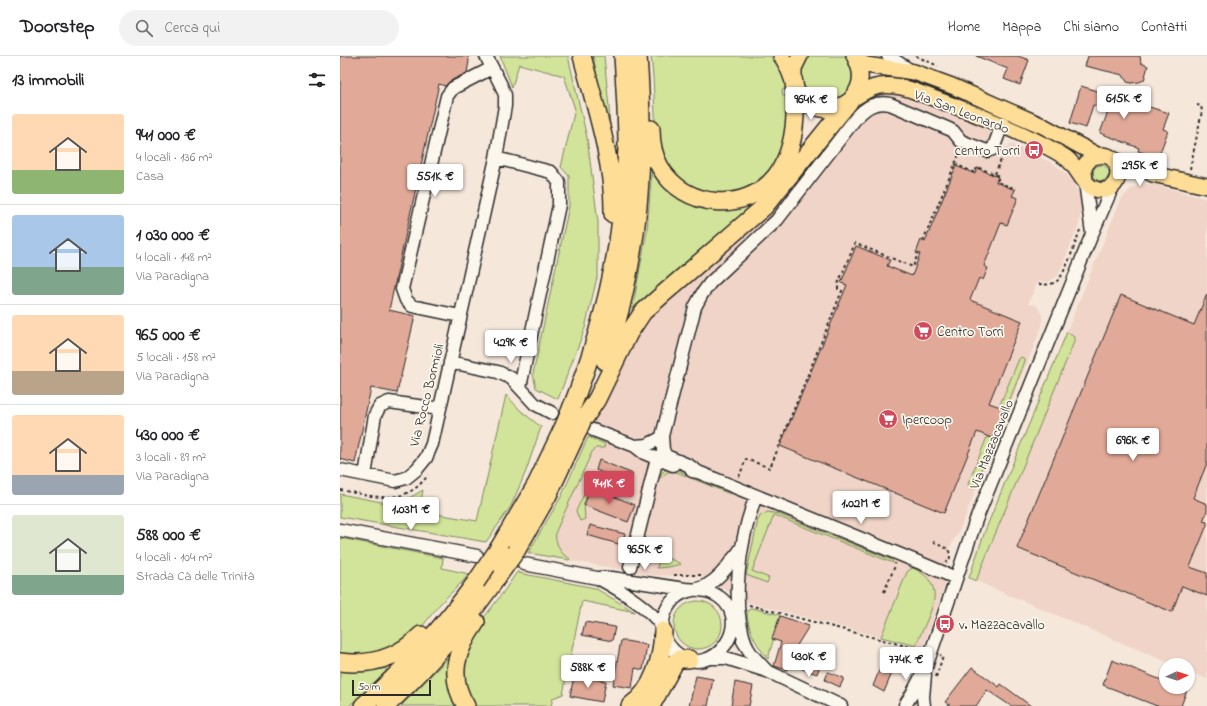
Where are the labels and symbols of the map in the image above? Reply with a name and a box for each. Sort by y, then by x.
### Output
street label: Via San Leonardo [910,84,1012,140]
pin: 615K € [1091,86,1157,120]
pin: 964K € [778,87,844,121]
bus stop icon: centro Torri [1023,139,1045,161]
place label: centro Torri [955,141,1020,162]
pin: 295K € [1107,153,1173,187]
pin: 551K € [402,164,468,198]
supermarket icon: Centro Torri [912,320,934,342]
place label: Centro Torri [937,322,1004,343]
pin: 429K € [478,330,544,364]
street label: Via Rocco Bormioli [404,342,450,450]
street label: Via Mazzacavallo [964,397,1020,493]
supermarket icon: Ipercoop [877,408,899,430]
place label: Ipercoop [902,410,952,431]
pin: 696K € [1100,428,1166,462]
pin: 941K € [576,471,642,505]
pin: 1.02M € [824,491,898,525]
pin: 1.03M € [374,497,448,531]
pin: 965K € [612,537,678,571]
bus stop icon: v. Mazzacavallo [934,613,956,635]
place label: v. Mazzacavallo [959,615,1045,636]
pin: 430K € [776,644,842,678]
pin: 774K € [873,647,939,681]
pin: 588K € [555,655,621,689]
north arrow [1159,658,1195,694]
scale bar [352,678,431,697]

